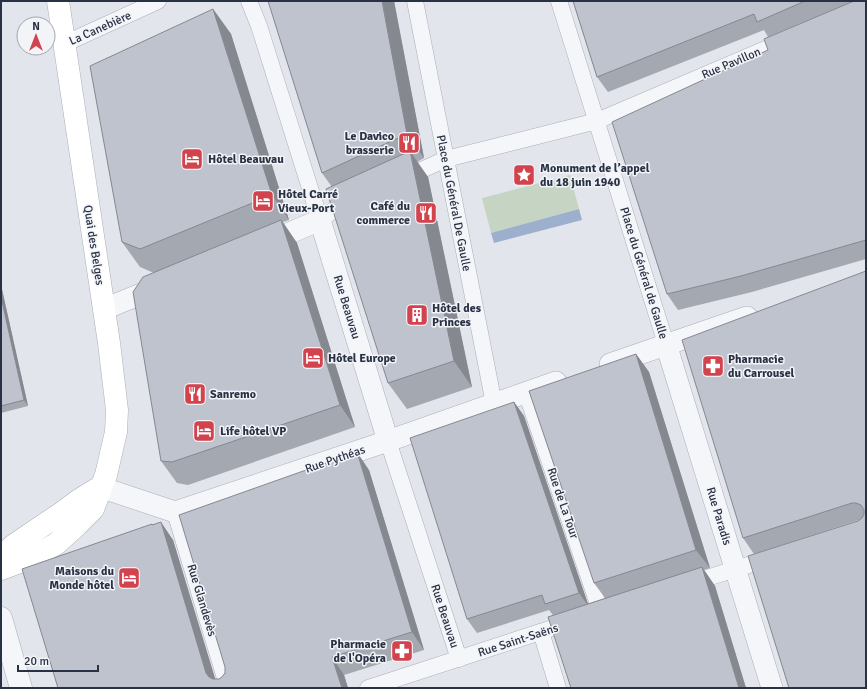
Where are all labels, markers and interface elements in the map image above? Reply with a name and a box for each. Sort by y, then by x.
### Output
street label: La Canebière [67,8,134,49]
north arrow [16,16,56,56]
text: N [32,20,40,33]
street label: Rue Pavillon [699,44,763,83]
place label: Le Davico brasserie [344,129,394,158]
restaurant icon: Le Davico brasserie [396,130,422,156]
street label: Place du Général De Gaulle [433,134,474,273]
hotel icon: Hôtel Beauvau [179,146,205,172]
place label: Hôtel Beauvau [208,152,284,167]
place label: Monument de l’appel du 18 juin 1940 [540,161,650,190]
place icon: Monument de l’appel du 18 juin 1940 [511,162,537,188]
place label: Hôtel Carré Vieux-Port [278,187,338,216]
hotel icon: Hôtel Carré Vieux-Port [250,188,276,214]
place label: Café du commerce [357,199,410,228]
restaurant icon: Café du commerce [413,200,439,226]
street label: Quai des Belges [80,204,107,286]
street label: Place du Général de Gaulle [616,205,671,341]
street label: Rue Beauvau [330,273,363,341]
place label: Hôtel des Princes [432,301,482,330]
building icon: Hôtel des Princes [404,302,430,328]
hotel icon: Hôtel Europe [300,345,326,371]
place label: Hôtel Europe [328,351,396,366]
place label: Pharmacie du Carrousel [728,352,795,381]
pharmacy icon: Pharmacie du Carrousel [700,353,726,379]
restaurant icon: Sanremo [182,381,208,407]
place label: Sanremo [210,387,256,402]
hotel icon: Life hôtel VP [191,418,217,444]
place label: Life hôtel VP [220,424,286,439]
street label: Rue Pythéas [303,442,367,477]
street label: Rue de La Tour [543,466,582,541]
street label: Rue Paradis [703,485,734,547]
street label: Rue Glandevès [183,562,220,638]
place label: Maisons du Monde hôtel [49,564,114,593]
hotel icon: Maisons du Monde hôtel [116,565,142,591]
street label: Rue Beauvau [427,582,462,650]
street label: Rue Saint-Saëns [476,620,560,661]
place label: Pharmacie de l'Opéra [330,637,386,666]
pharmacy icon: Pharmacie de l'Opéra [389,638,415,664]
scale bar [18,647,98,673]
text: 20 m [24,654,49,669]

